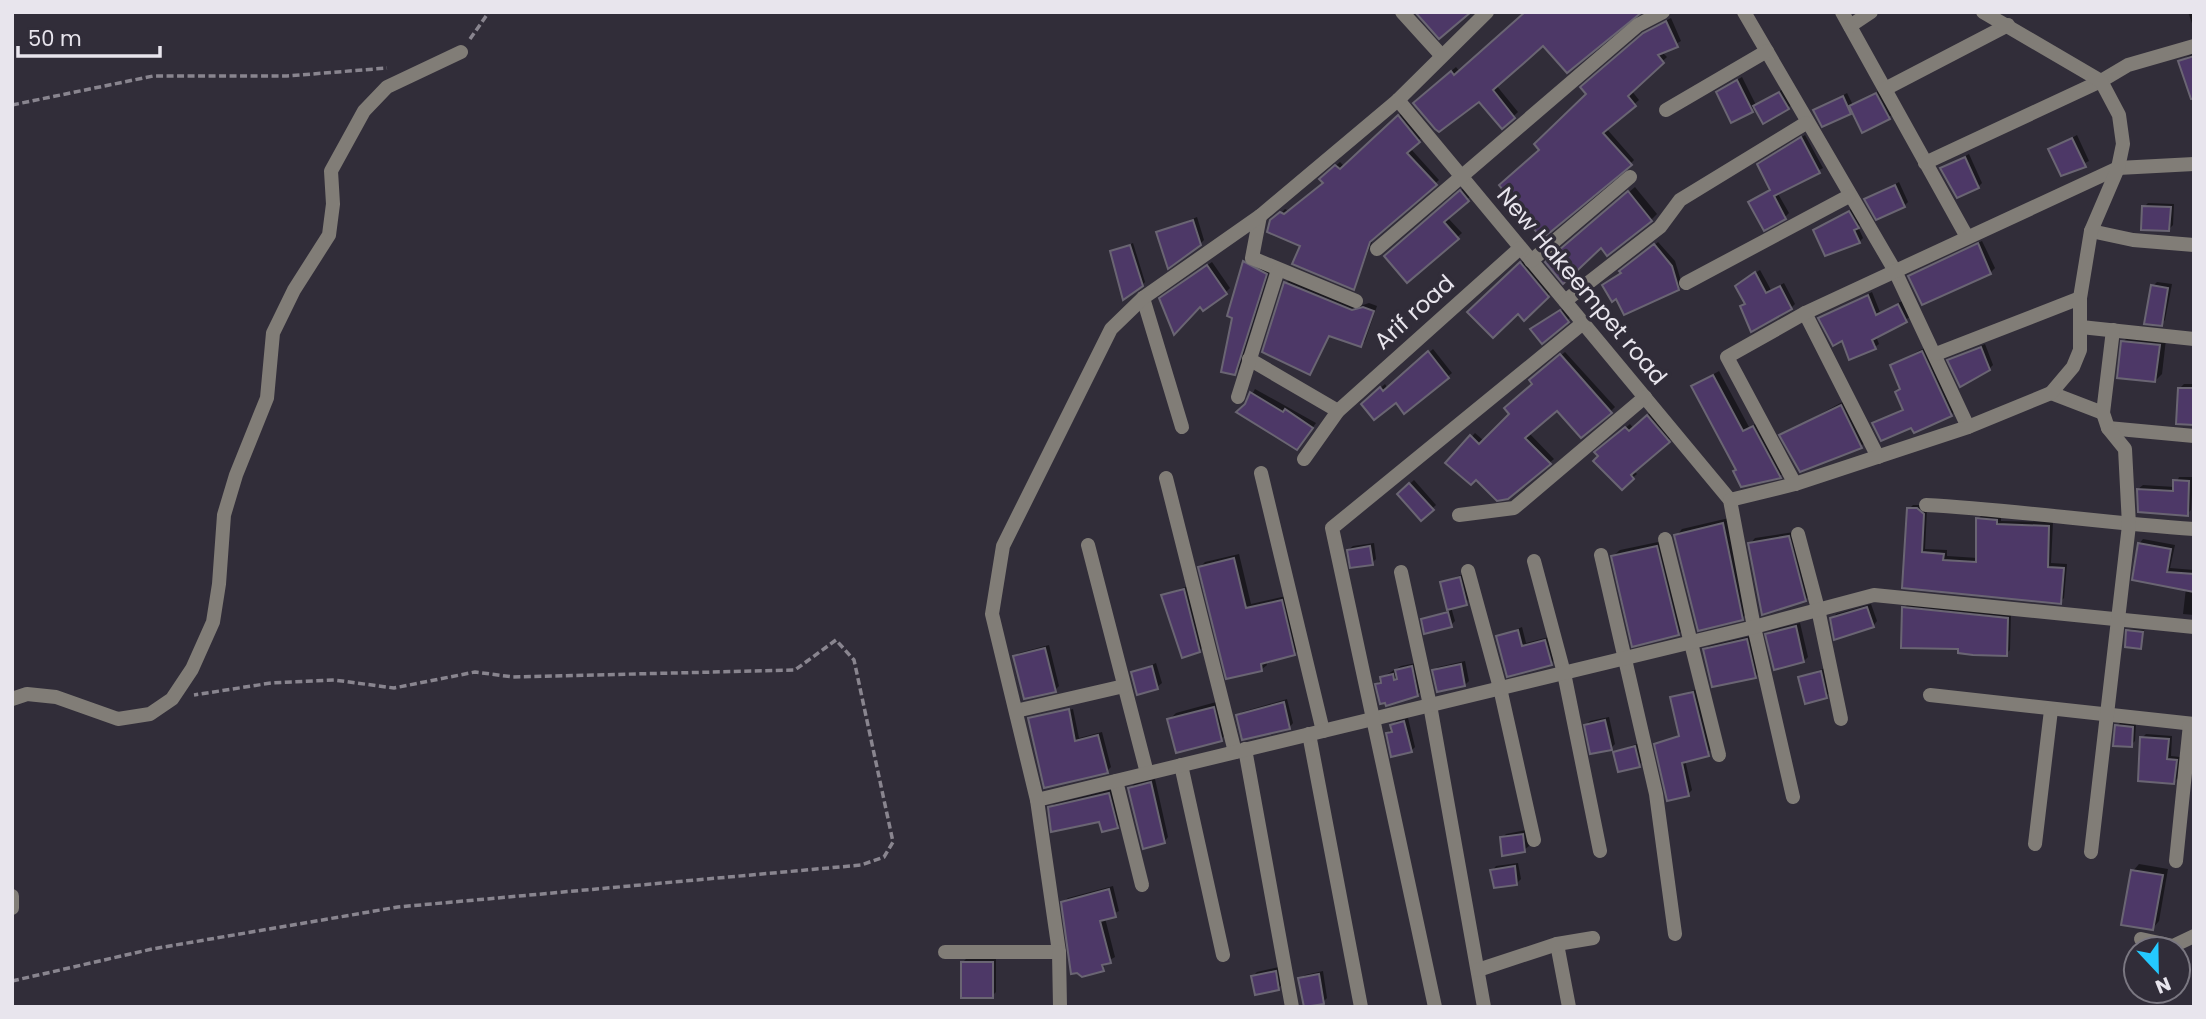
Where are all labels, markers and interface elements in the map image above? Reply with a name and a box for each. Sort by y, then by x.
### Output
scale bar [18,14,159,58]
text: 50 m [28,24,82,53]
street label: New Hakeempet road [1490,180,1674,392]
street label: Arif road [1367,267,1461,357]
north arrow [2122,935,2192,1005]
text: N [2151,970,2175,1000]

